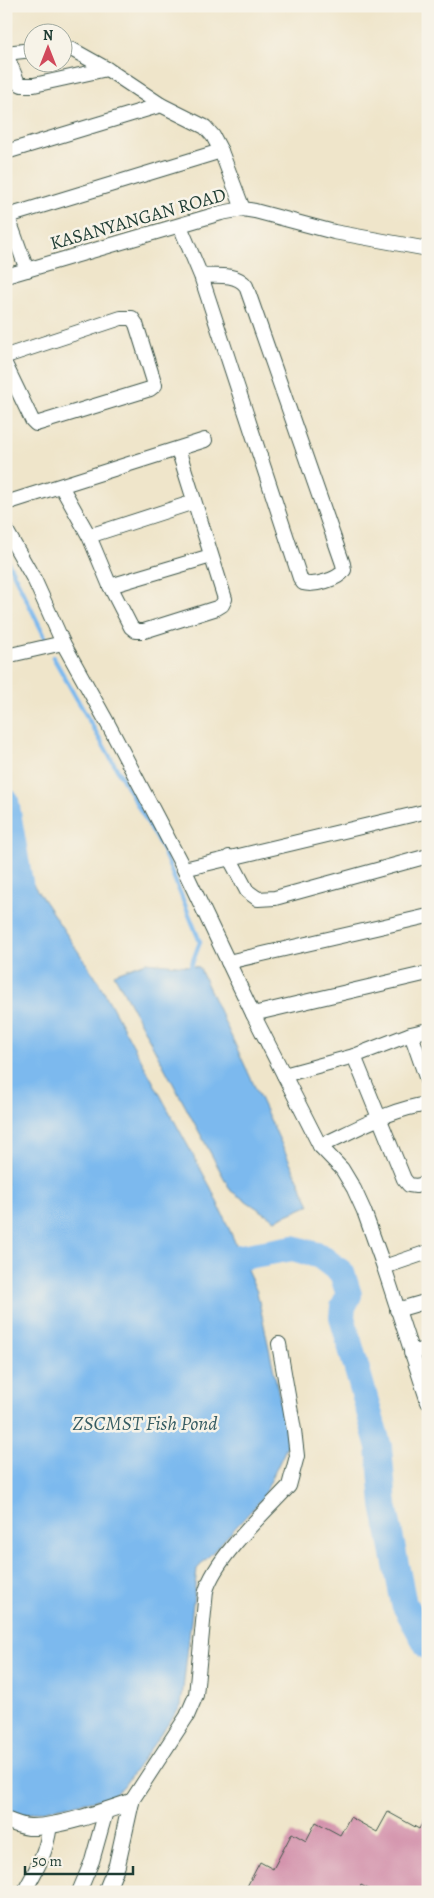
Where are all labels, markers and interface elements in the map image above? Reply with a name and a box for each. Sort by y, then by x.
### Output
north arrow [22,22,72,72]
text: N [43,26,53,45]
street label: KASANYANGAN ROAD [47,181,229,257]
water label: ZSCMST Fish Pond [73,1410,218,1437]
scale bar [25,1843,132,1875]
text: 50 m [32,1851,62,1871]

